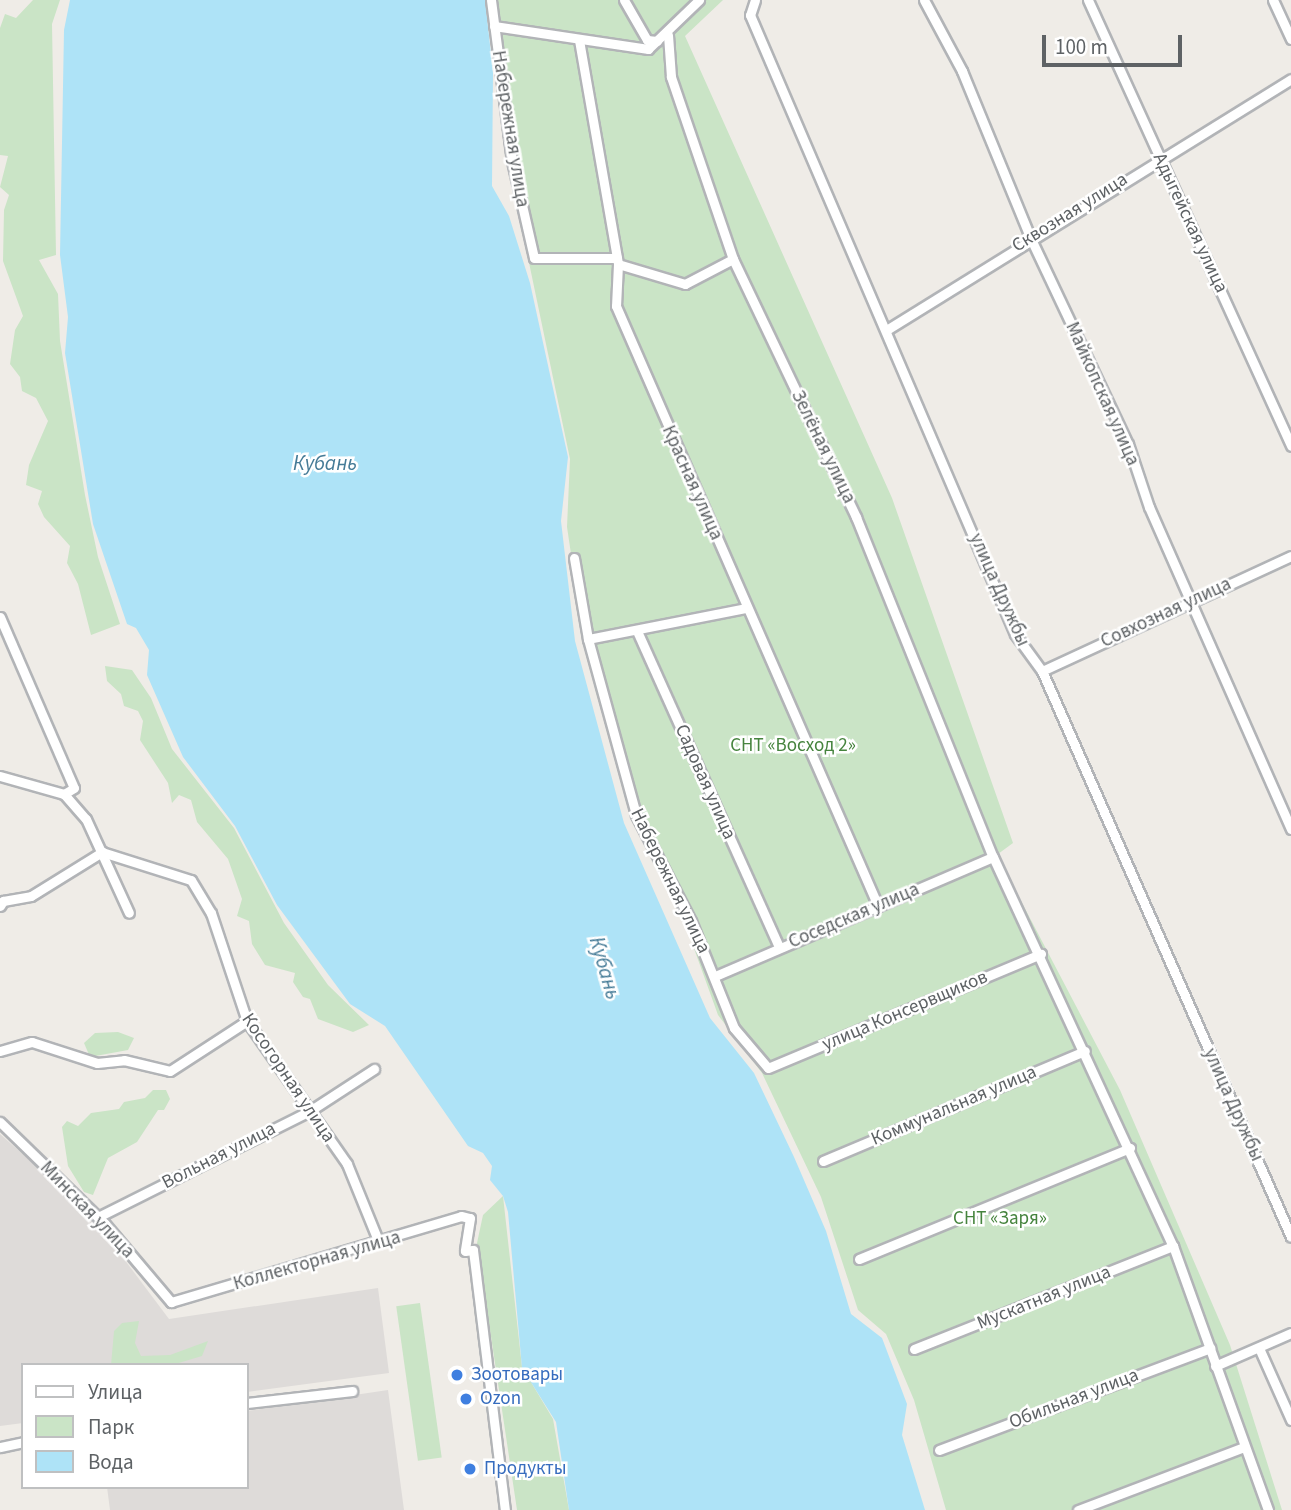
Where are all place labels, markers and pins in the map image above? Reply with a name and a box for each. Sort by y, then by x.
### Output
place label: Зоотовары [471,1364,563,1386]
marker: Зоотовары [449,1367,465,1383]
place label: Ozon [480,1388,521,1410]
marker: Ozon [458,1391,474,1407]
place label: Продукты [484,1458,567,1480]
marker: Продукты [462,1461,478,1477]

